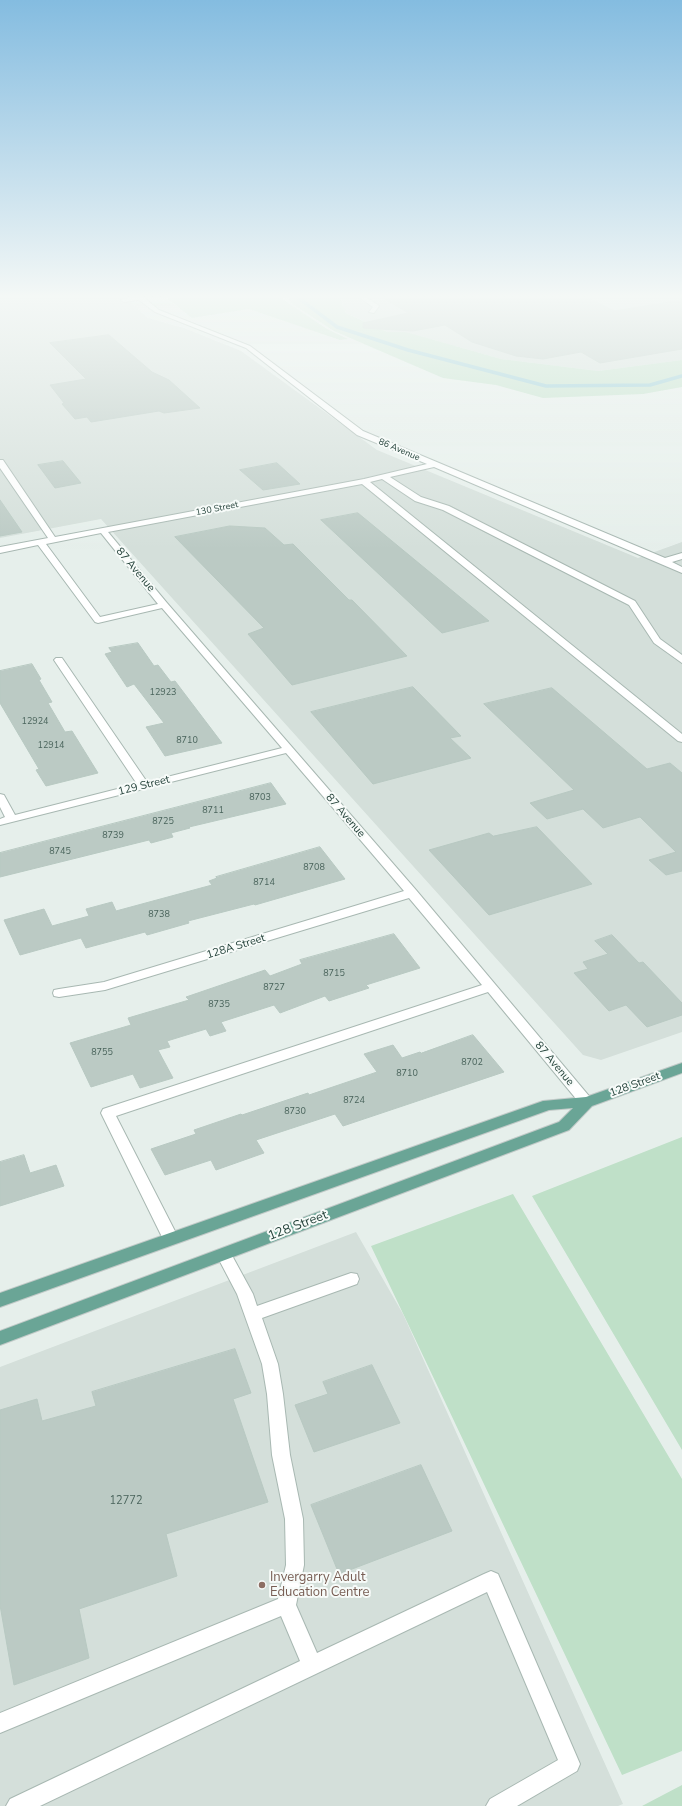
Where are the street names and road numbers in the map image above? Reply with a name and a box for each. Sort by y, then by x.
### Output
street label: 86 Avenue [377,436,421,464]
street label: 130 Street [195,500,239,518]
street label: 87 Avenue [113,545,157,595]
street label: 129 Street [117,773,171,799]
street label: 87 Avenue [322,791,368,841]
street label: 128A Street [205,932,267,962]
street label: 87 Avenue [532,1039,576,1089]
street label: 128 Street [608,1070,662,1100]
street label: 128 Street [266,1208,330,1244]

